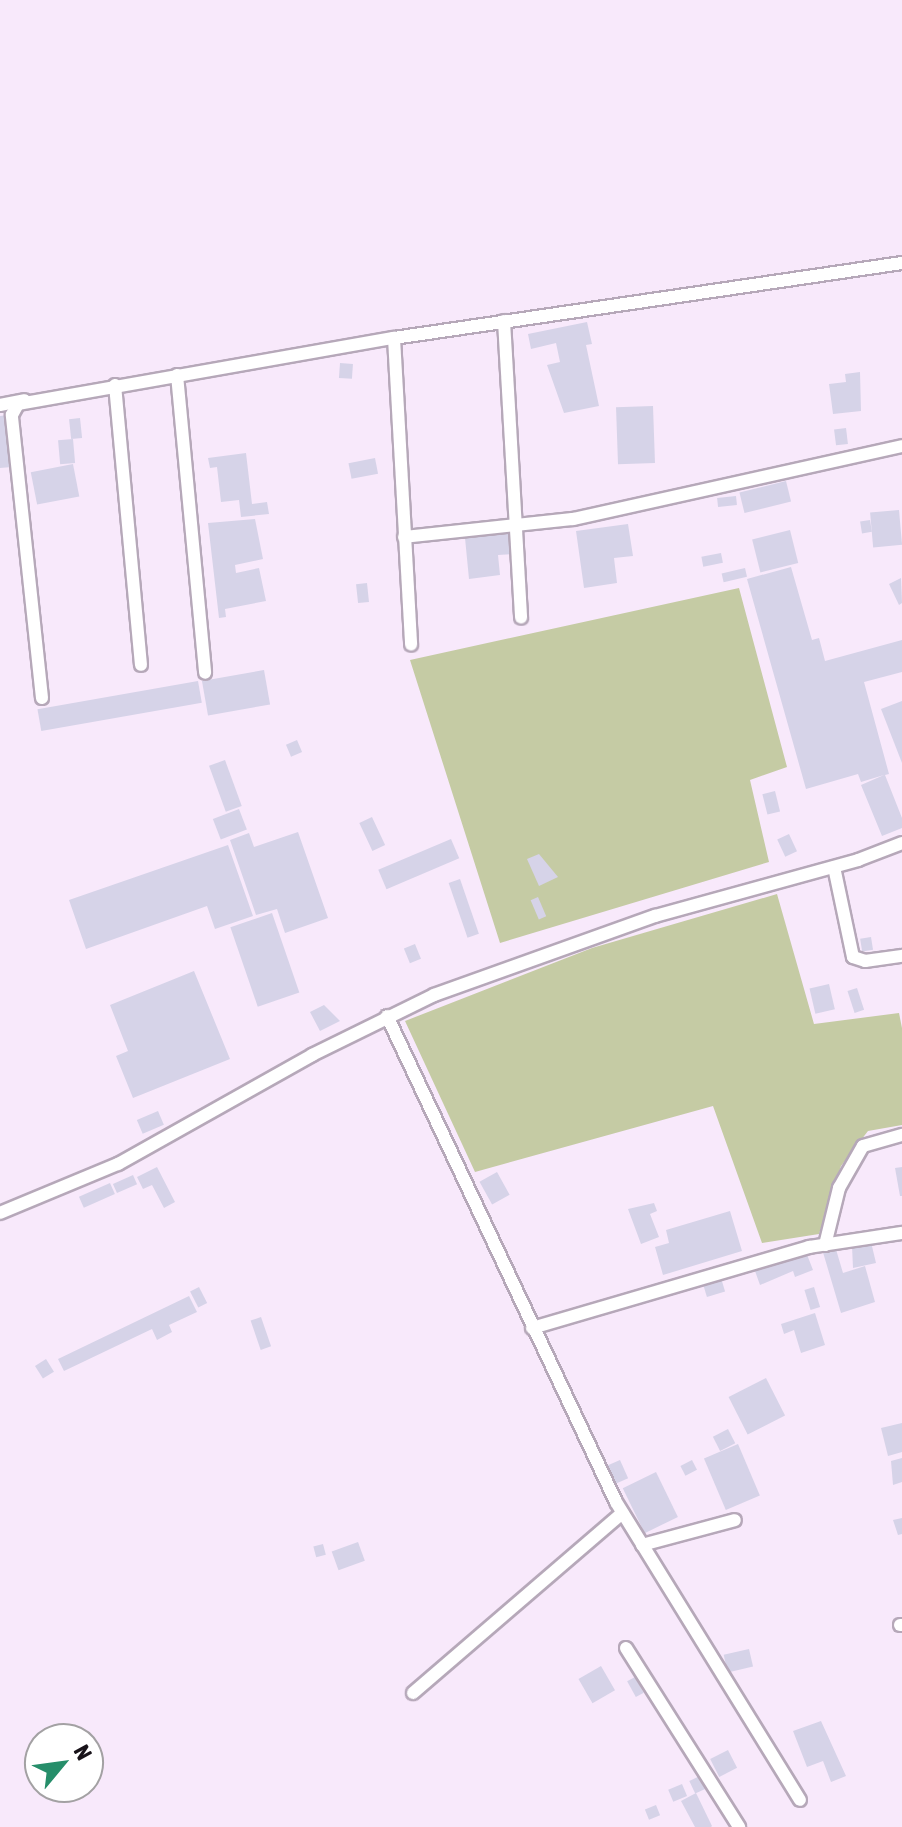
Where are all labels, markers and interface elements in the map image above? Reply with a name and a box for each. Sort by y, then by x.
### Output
north arrow [24,1723,104,1803]
text: N [69,1740,98,1764]

